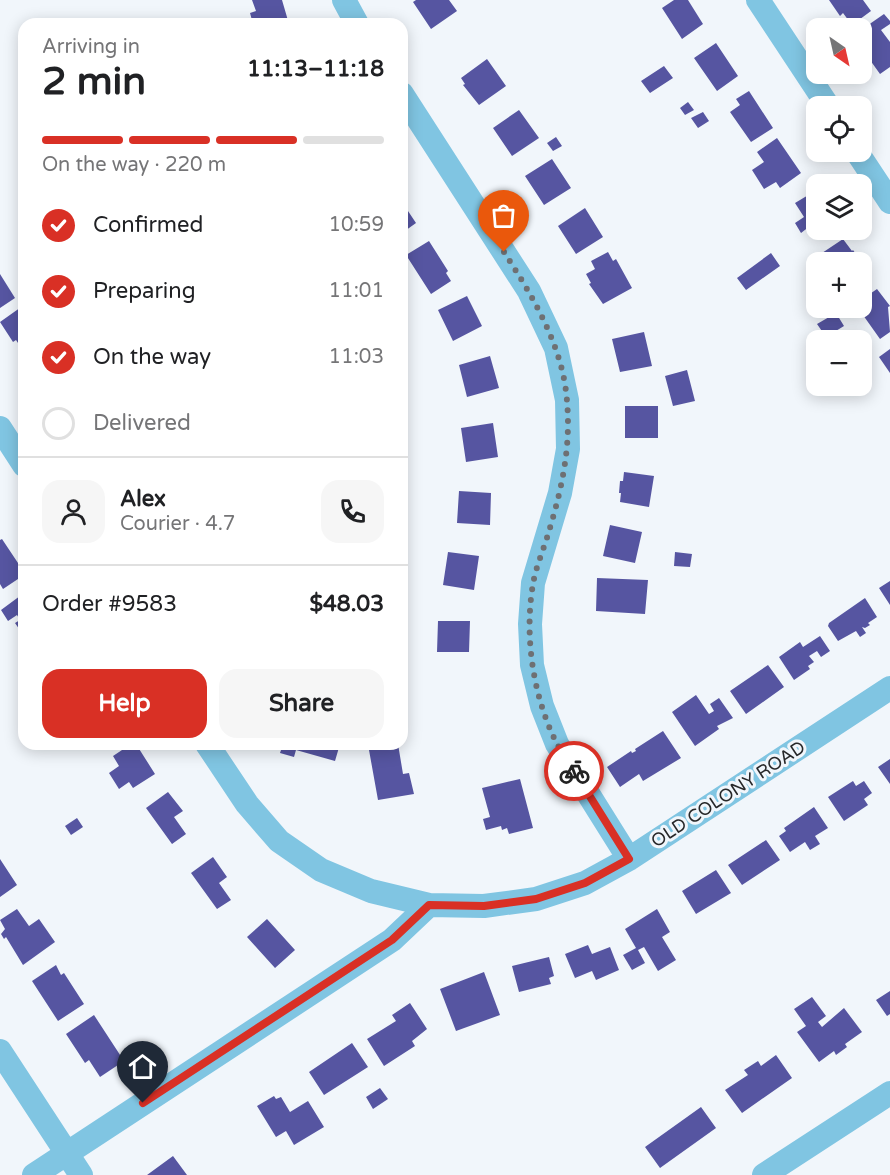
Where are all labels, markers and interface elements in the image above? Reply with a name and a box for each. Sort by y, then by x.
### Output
north arrow [806,18,872,84]
map controls [806,18,872,396]
text: Arriving in [42,35,140,59]
text: 11:13–11:18 [247,56,384,82]
text: 2 min [42,58,146,105]
button: locate [806,96,872,162]
text: On the way · 220 m [42,153,226,177]
button: layers [806,174,872,240]
pin [478,190,529,252]
icon: bag [487,199,520,232]
icon: check [42,209,75,242]
text: Confirmed [93,212,203,238]
text: 10:59 [329,213,384,237]
button: + [806,252,872,318]
icon: check [42,275,75,308]
text: Preparing [93,278,196,304]
text: 11:01 [329,279,384,303]
button: − [806,330,872,396]
icon: check [42,341,75,374]
text: On the way [93,344,211,370]
text: 11:03 [329,345,384,369]
text: Delivered [93,410,191,436]
button: person [42,480,105,543]
button: phone [321,480,384,543]
text: Alex [120,486,166,512]
text: Courier · 4.7 [120,512,235,536]
text: Order #9583 [42,591,177,617]
text: $48.03 [309,591,384,617]
button: Help [42,669,207,738]
button: Share [219,669,384,738]
street label: OLD COLONY ROAD [647,736,809,852]
courier [544,741,604,801]
icon: bike [558,755,591,788]
pin [117,1041,168,1103]
icon: home [126,1050,159,1083]

